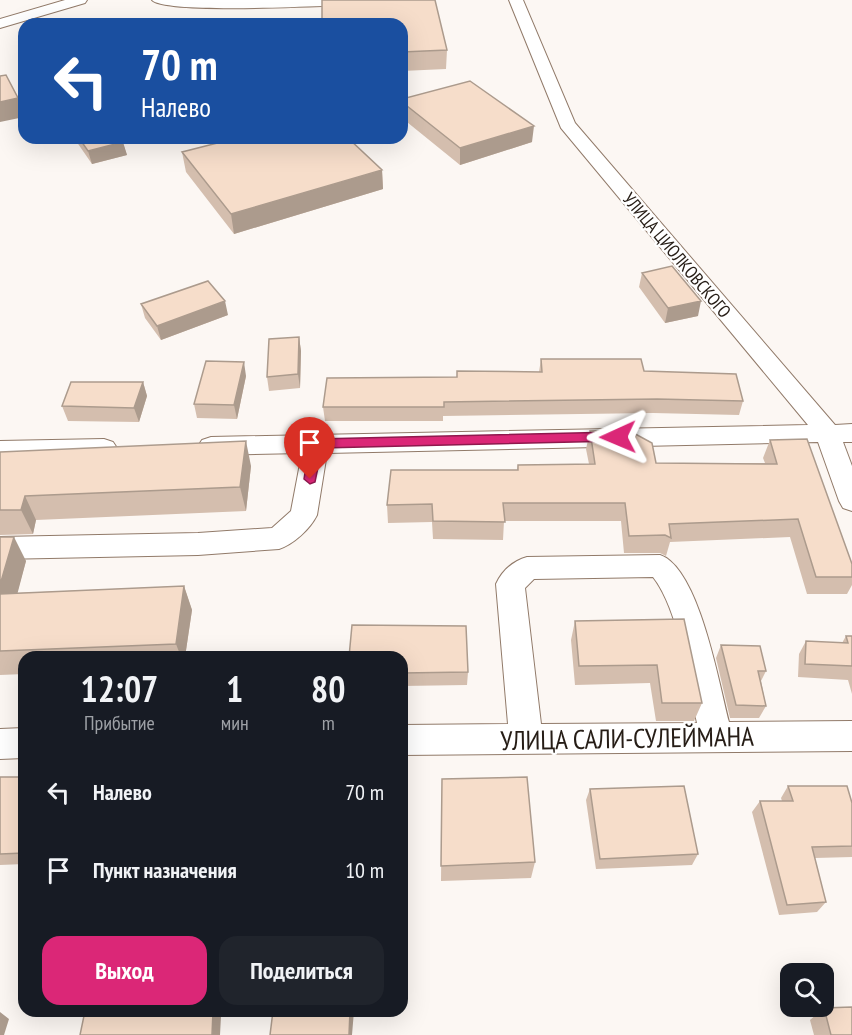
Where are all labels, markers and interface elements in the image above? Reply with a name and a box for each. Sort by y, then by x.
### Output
text: 70 m [141,37,218,92]
icon: left [42,42,120,120]
text: Налево [141,90,211,124]
street label: УЛИЦА ЦИОЛКОВСКОГО [618,188,736,322]
position arrow [586,405,650,469]
pin [284,417,335,479]
icon: arrive [293,426,326,459]
text: 12:07 [80,665,158,712]
text: 1 [226,665,243,712]
text: 80 [311,665,346,712]
text: Прибытие [84,710,155,736]
text: мин [221,710,249,736]
text: m [322,710,335,736]
street label: УЛИЦА САЛИ-СУЛЕЙМАНА [500,719,754,757]
icon: left [42,776,75,809]
text: Налево [93,778,152,806]
text: 70 m [345,778,384,806]
icon: arrive [42,854,75,887]
text: Пункт назначения [93,856,237,884]
text: 10 m [345,856,384,884]
button: Выход [42,936,207,1005]
button: Поделиться [219,936,384,1005]
map controls [780,963,834,1017]
button: search [780,963,834,1017]

